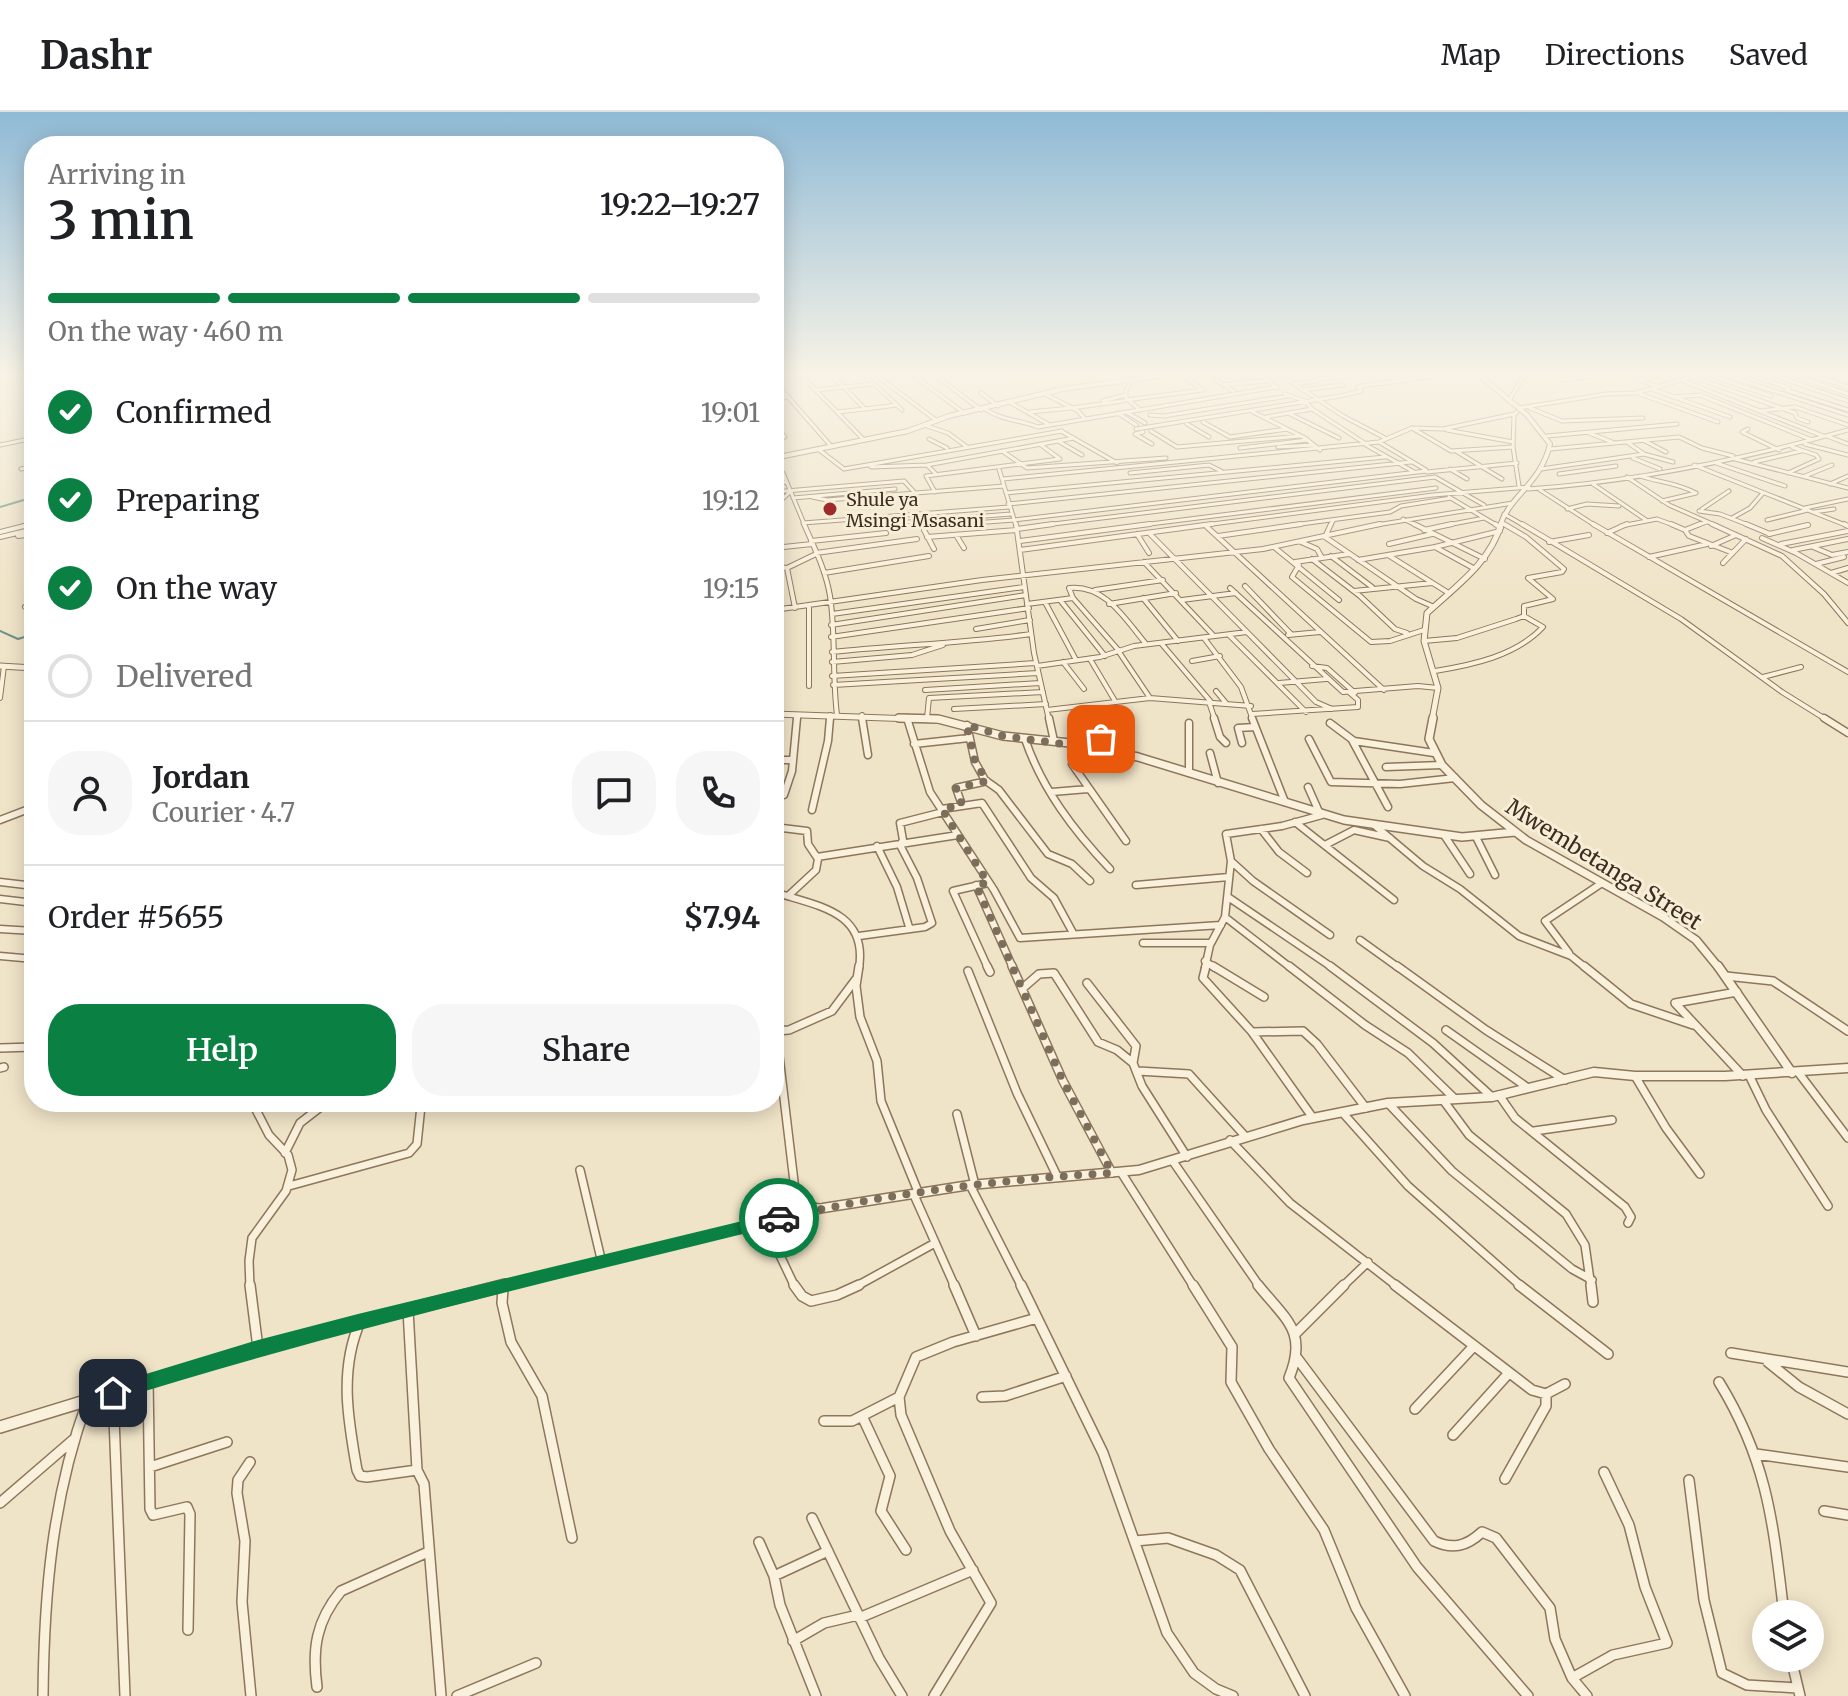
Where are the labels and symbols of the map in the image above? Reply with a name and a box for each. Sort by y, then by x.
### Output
place label: Shule ya Msingi Msasani [846,488,985,532]
marker: Shule ya Msingi Msasani [821,500,839,518]
pin [1067,705,1135,773]
street label: Mwembetanga Street [1501,792,1708,936]
courier [739,1178,819,1258]
pin [79,1359,147,1427]

